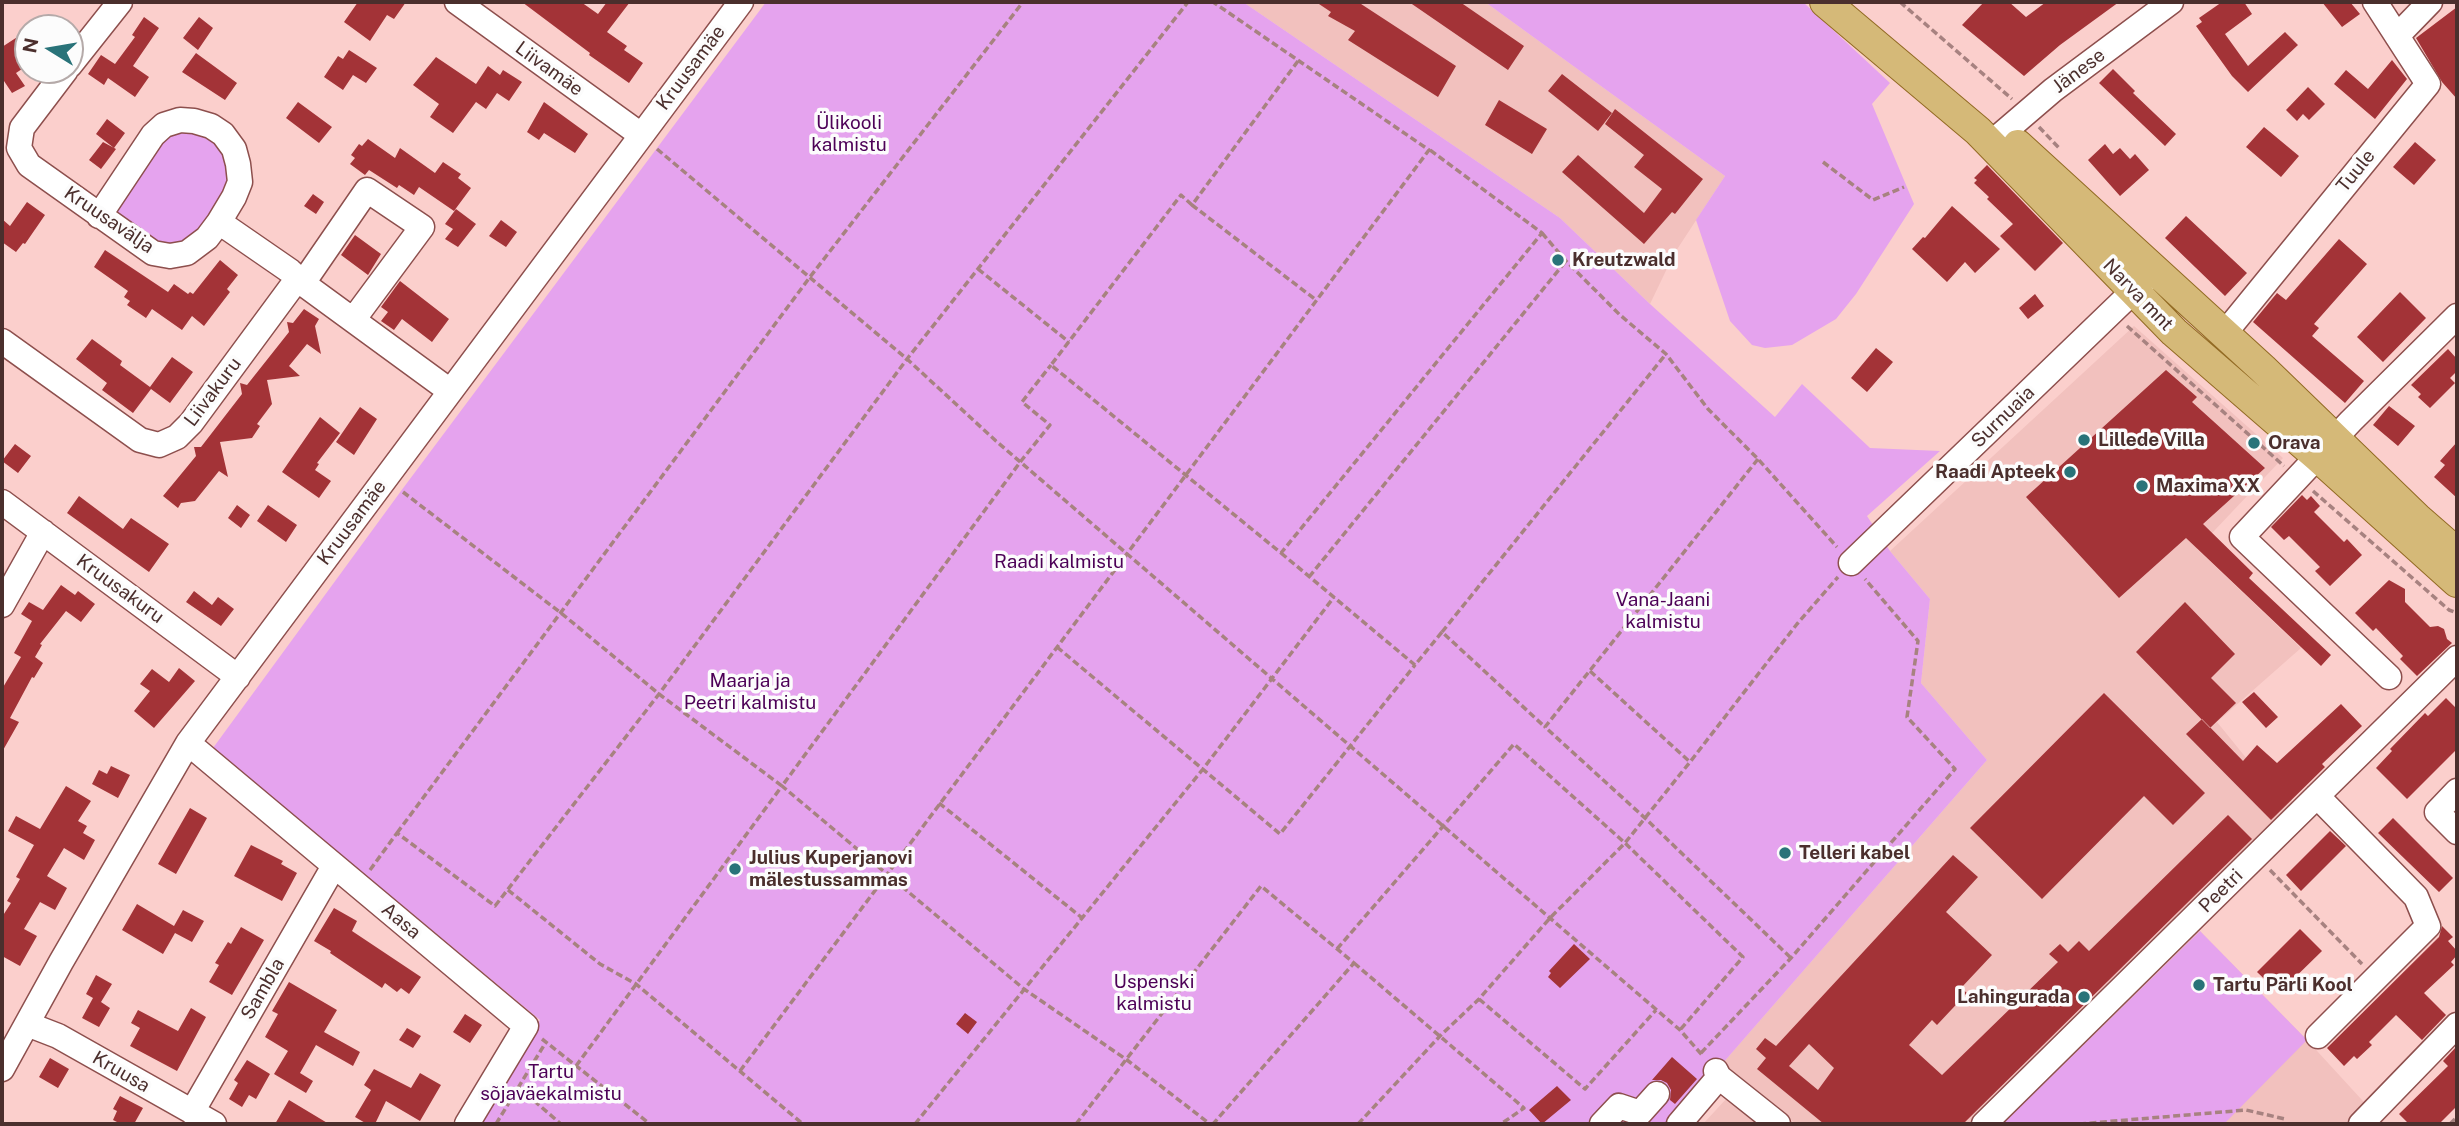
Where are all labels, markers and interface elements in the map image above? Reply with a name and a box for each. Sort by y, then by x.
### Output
north arrow [14,14,84,84]
street label: Kruusamäe [652,21,730,115]
text: N [18,36,43,55]
street label: Liivamäe [511,37,587,101]
street label: Jänese [2048,44,2110,98]
park label: Ülikooli kalmistu [811,112,887,156]
street label: Tuule [2332,145,2380,197]
street label: Kruusavälja [60,182,158,258]
place label: Kreutzwald [1572,249,1676,271]
marker: Kreutzwald [1550,252,1566,268]
street label: Narva mnt [2098,254,2178,336]
street label: Liivakuru [180,353,246,431]
street label: Surnuaia [1967,381,2039,453]
place label: Lillede Villa [2098,429,2205,451]
marker: Lillede Villa [2076,432,2092,448]
place label: Orava [2268,432,2321,454]
marker: Orava [2246,435,2262,451]
place label: Raadi Apteek [1935,461,2056,483]
marker: Raadi Apteek [2062,464,2078,480]
place label: Maxima XX [2156,475,2260,497]
street label: Kruusamäe [313,476,391,570]
marker: Maxima XX [2134,478,2150,494]
street label: Kruusakuru [72,550,168,628]
park label: Raadi kalmistu [994,551,1124,573]
park label: Vana-Jaani kalmistu [1616,589,1710,633]
park label: Maarja ja Peetri kalmistu [684,670,816,714]
place label: Telleri kabel [1799,842,1910,864]
marker: Telleri kabel [1777,845,1793,861]
place label: Julius Kuperjanovi mälestussammas [749,847,913,891]
marker: Julius Kuperjanovi mälestussammas [727,861,743,877]
street label: Peetri [2194,864,2248,918]
street label: Aasa [377,898,425,944]
street label: Sambla [236,954,290,1024]
park label: Uspenski kalmistu [1114,971,1194,1015]
place label: Tartu Pärli Kool [2213,974,2353,996]
marker: Tartu Pärli Kool [2191,977,2207,993]
place label: Lahingurada [1957,986,2070,1008]
marker: Lahingurada [2076,989,2092,1005]
street label: Kruusa [88,1046,154,1098]
park label: Tartu sõjaväekalmistu [480,1061,622,1105]

